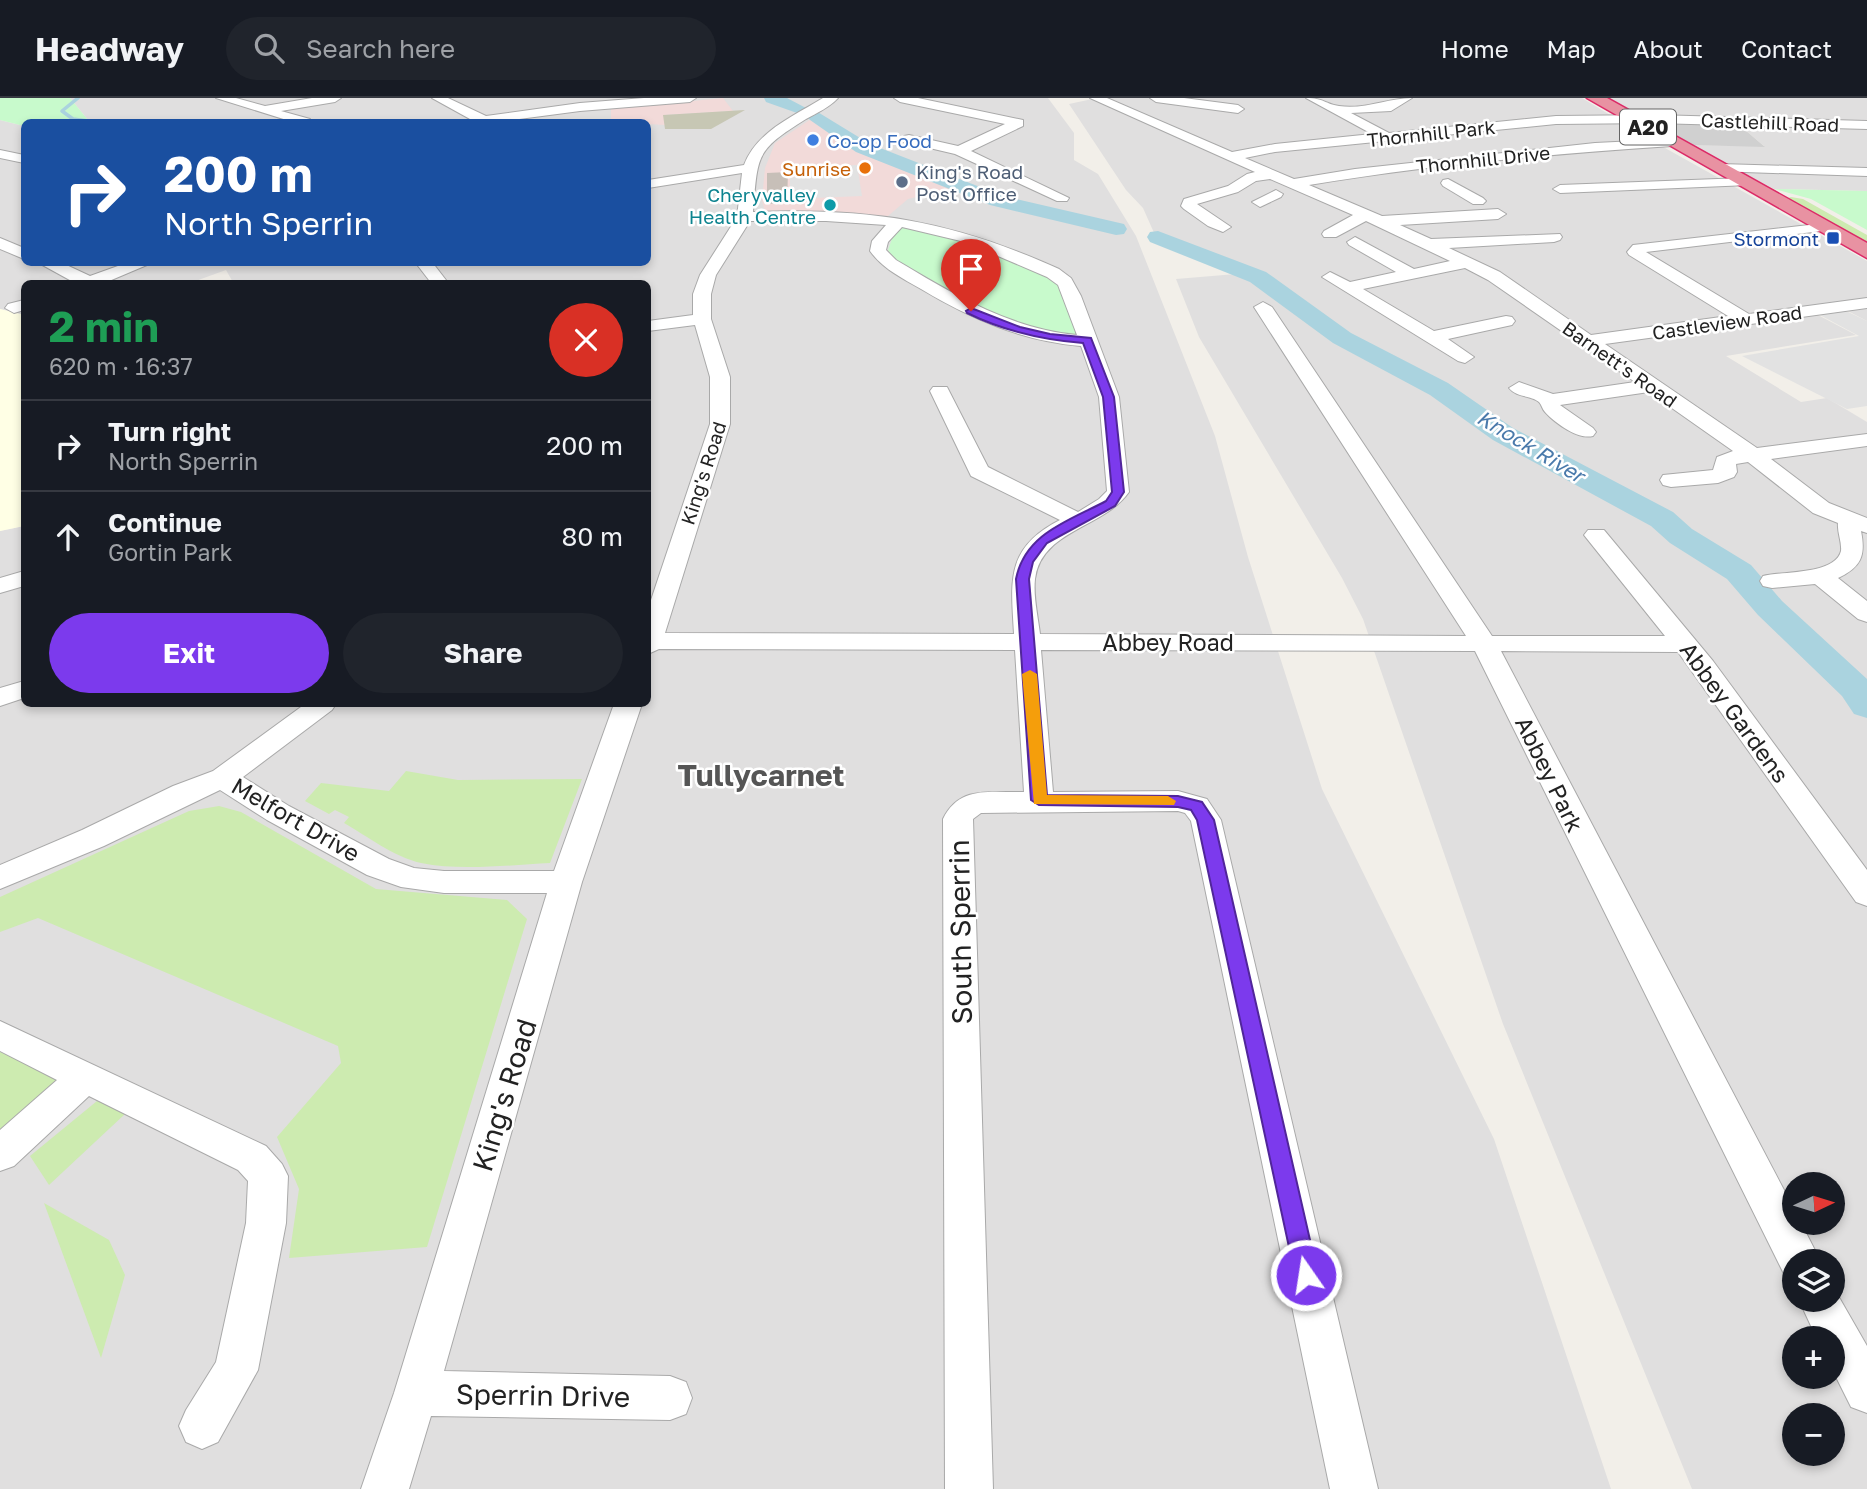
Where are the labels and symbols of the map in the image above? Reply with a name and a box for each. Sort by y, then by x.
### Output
street label: Castlehill Road [1700,108,1840,136]
road number: A20 [1620,110,1676,144]
street label: Thornhill Park [1366,115,1496,151]
place label: Co-op Food [827,129,932,152]
marker: Co-op Food [805,132,821,148]
street label: Thornhill Drive [1415,141,1551,177]
place label: Sunrise [782,157,851,180]
marker: Sunrise [857,160,873,176]
place label: King's Road Post Office [916,160,1023,205]
marker: King's Road Post Office [894,174,910,190]
place label: Cheryvalley Health Centre [689,183,816,228]
marker: Cheryvalley Health Centre [822,197,838,213]
place label: Stormont [1733,227,1819,250]
marker: Stormont [1825,230,1841,246]
pin [941,239,1001,311]
street label: Castleview Road [1651,300,1803,344]
street label: Barnett's Road [1558,316,1682,412]
water label: Knock River [1473,404,1592,490]
street label: King's Road [676,419,730,527]
street label: Abbey Road [1102,628,1234,656]
street label: Abbey Gardens [1675,636,1795,788]
street label: Abbey Park [1510,712,1590,836]
district label: Tullycarnet [677,757,845,793]
street label: Melfort Drive [227,771,365,867]
street label: South Sperrin [942,839,978,1025]
street label: King's Road [465,1015,543,1175]
north arrow [1782,1172,1844,1236]
position arrow [1269,1238,1343,1312]
street label: Sperrin Drive [456,1377,630,1413]

